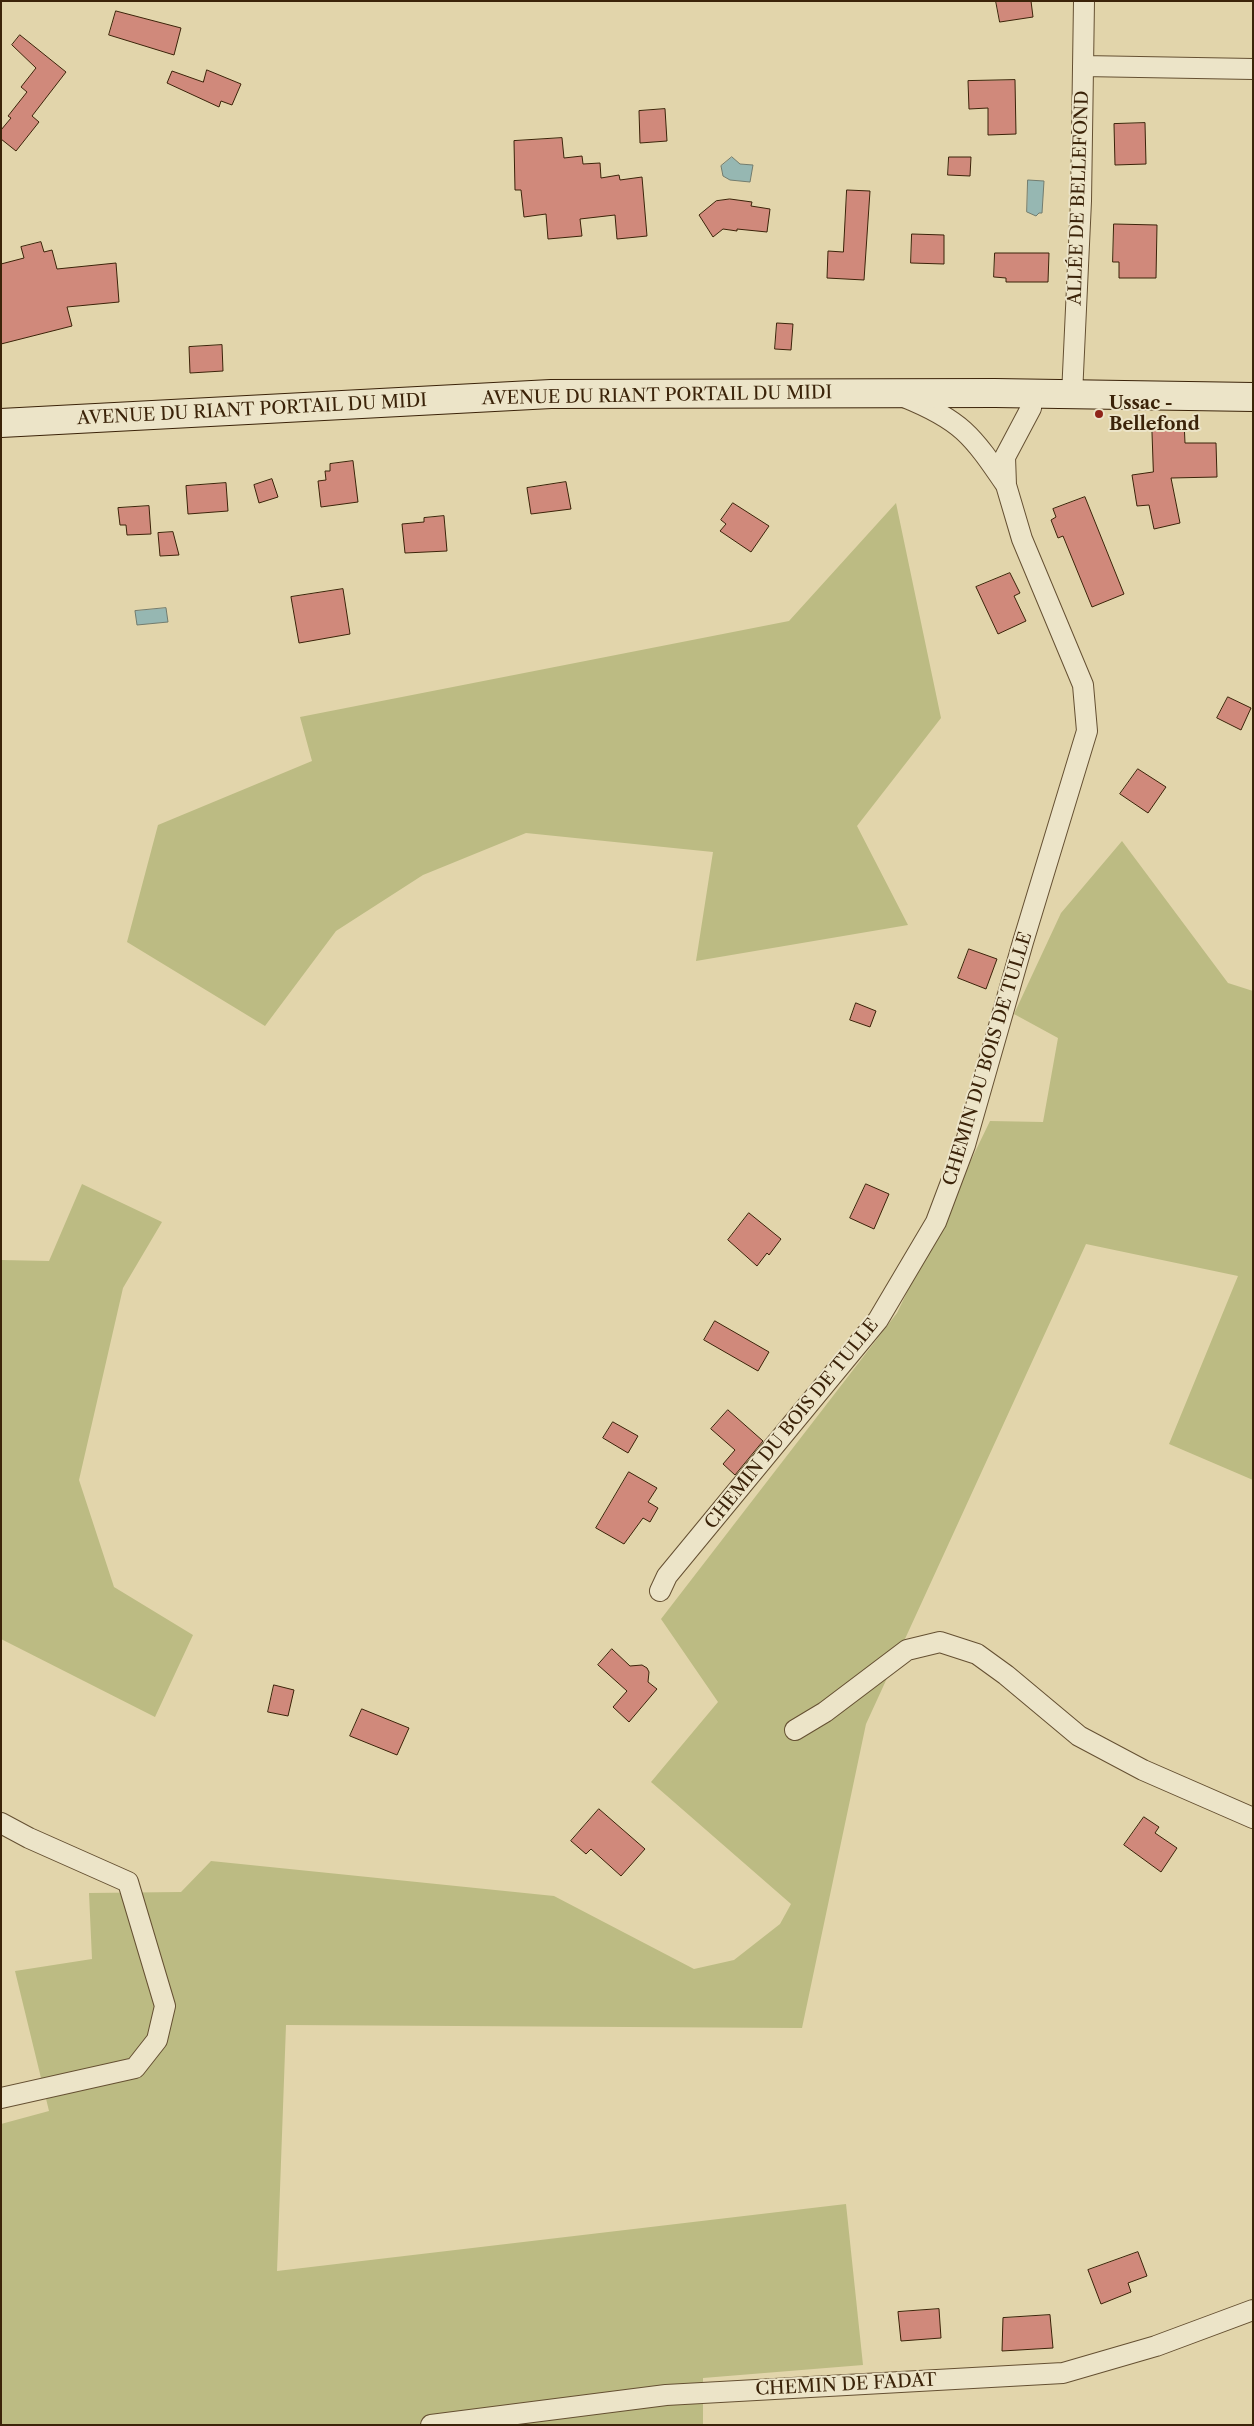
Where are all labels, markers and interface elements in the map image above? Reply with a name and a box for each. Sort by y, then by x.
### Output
street label: ALLÉE DE BELLEFOND [1064,90,1094,306]
street label: AVENUE DU RIANT PORTAIL DU MIDI [482,382,832,410]
street label: AVENUE DU RIANT PORTAIL DU MIDI [76,390,428,430]
place label: Ussac - Bellefond [1109,393,1200,436]
marker: Ussac - Bellefond [1093,408,1105,420]
street label: CHEMIN DU BOIS DE TULLE [939,930,1037,1188]
street label: CHEMIN DU BOIS DE TULLE [700,1315,884,1533]
street label: CHEMIN DE FADAT [755,2369,937,2401]

